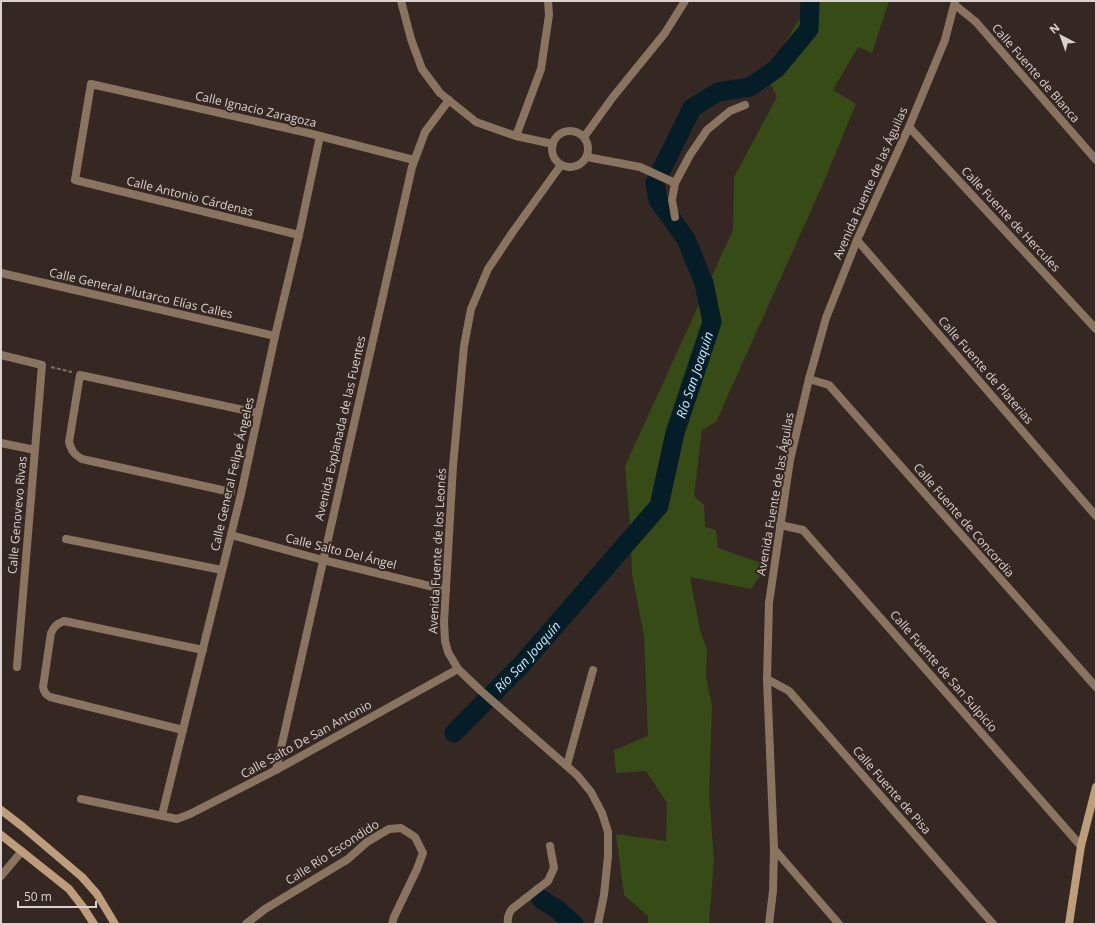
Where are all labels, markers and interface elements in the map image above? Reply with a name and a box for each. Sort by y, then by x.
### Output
north arrow [1041,16,1081,56]
text: N [1046,19,1062,37]
street label: Calle Fuente de Blanca [988,20,1084,126]
street label: Calle Ignacio Zaragoza [194,87,318,131]
street label: Avenida Fuente de las Águilas [829,104,911,262]
street label: Calle Fuente de Hercules [958,163,1065,276]
street label: Calle Antonio Cárdenas [125,172,256,220]
street label: Calle General Plutarco Elías Calles [48,264,235,322]
street label: Calle Fuente de Platerias [935,313,1038,428]
water label: Río San Joaquín [672,329,717,421]
street label: Avenida Explanada de las Fuentes [310,334,370,522]
street label: Calle General Felipe Ángeles [206,395,258,553]
street label: Avenida Fuente de las Águilas [752,411,798,577]
street label: Calle Genovevo Rivas [3,455,31,575]
street label: Calle Fuente de Concordia [910,459,1018,581]
street label: Avenida Fuente de los Leonés [424,467,450,634]
street label: Calle Salto Del Ángel [284,529,398,573]
street label: Calle Fuente de San Sulpicio [886,606,1002,736]
water label: Río San Joaquín [490,617,564,696]
street label: Calle Salto De San Antonio [237,696,375,782]
street label: Calle Fuente de Pisa [849,742,935,838]
street label: Calle Río Escondido [282,815,382,889]
scale bar [18,883,96,909]
text: 50 m [24,888,52,905]

